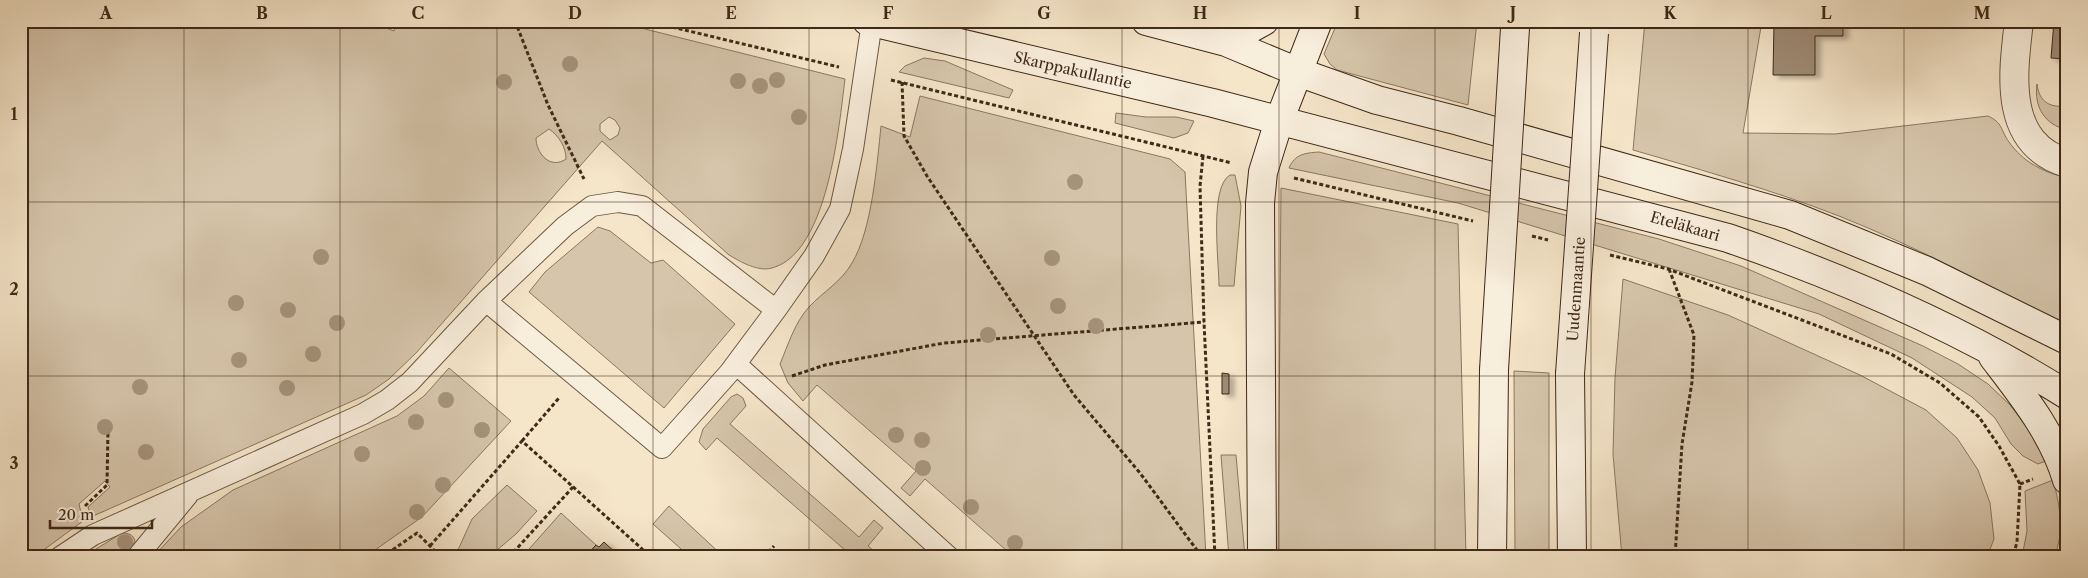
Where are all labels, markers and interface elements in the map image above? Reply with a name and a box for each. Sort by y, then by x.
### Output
text: A [99,3,113,23]
text: B [256,3,268,23]
text: C [412,3,424,23]
text: D [568,3,582,23]
text: E [725,3,737,23]
text: F [883,3,894,23]
text: G [1037,3,1051,23]
text: H [1193,3,1207,23]
text: I [1354,3,1361,23]
text: J [1507,3,1516,23]
text: K [1664,3,1678,23]
text: L [1820,3,1832,23]
text: M [1974,3,1991,23]
street label: Skarppakullantie [1012,47,1134,93]
text: 1 [10,104,18,124]
street label: Eteläkaari [1648,207,1722,245]
street label: Uudenmaantie [1563,236,1589,342]
text: 2 [9,279,19,299]
text: 3 [9,453,19,473]
scale bar [50,498,152,530]
text: 20 m [58,505,94,524]

